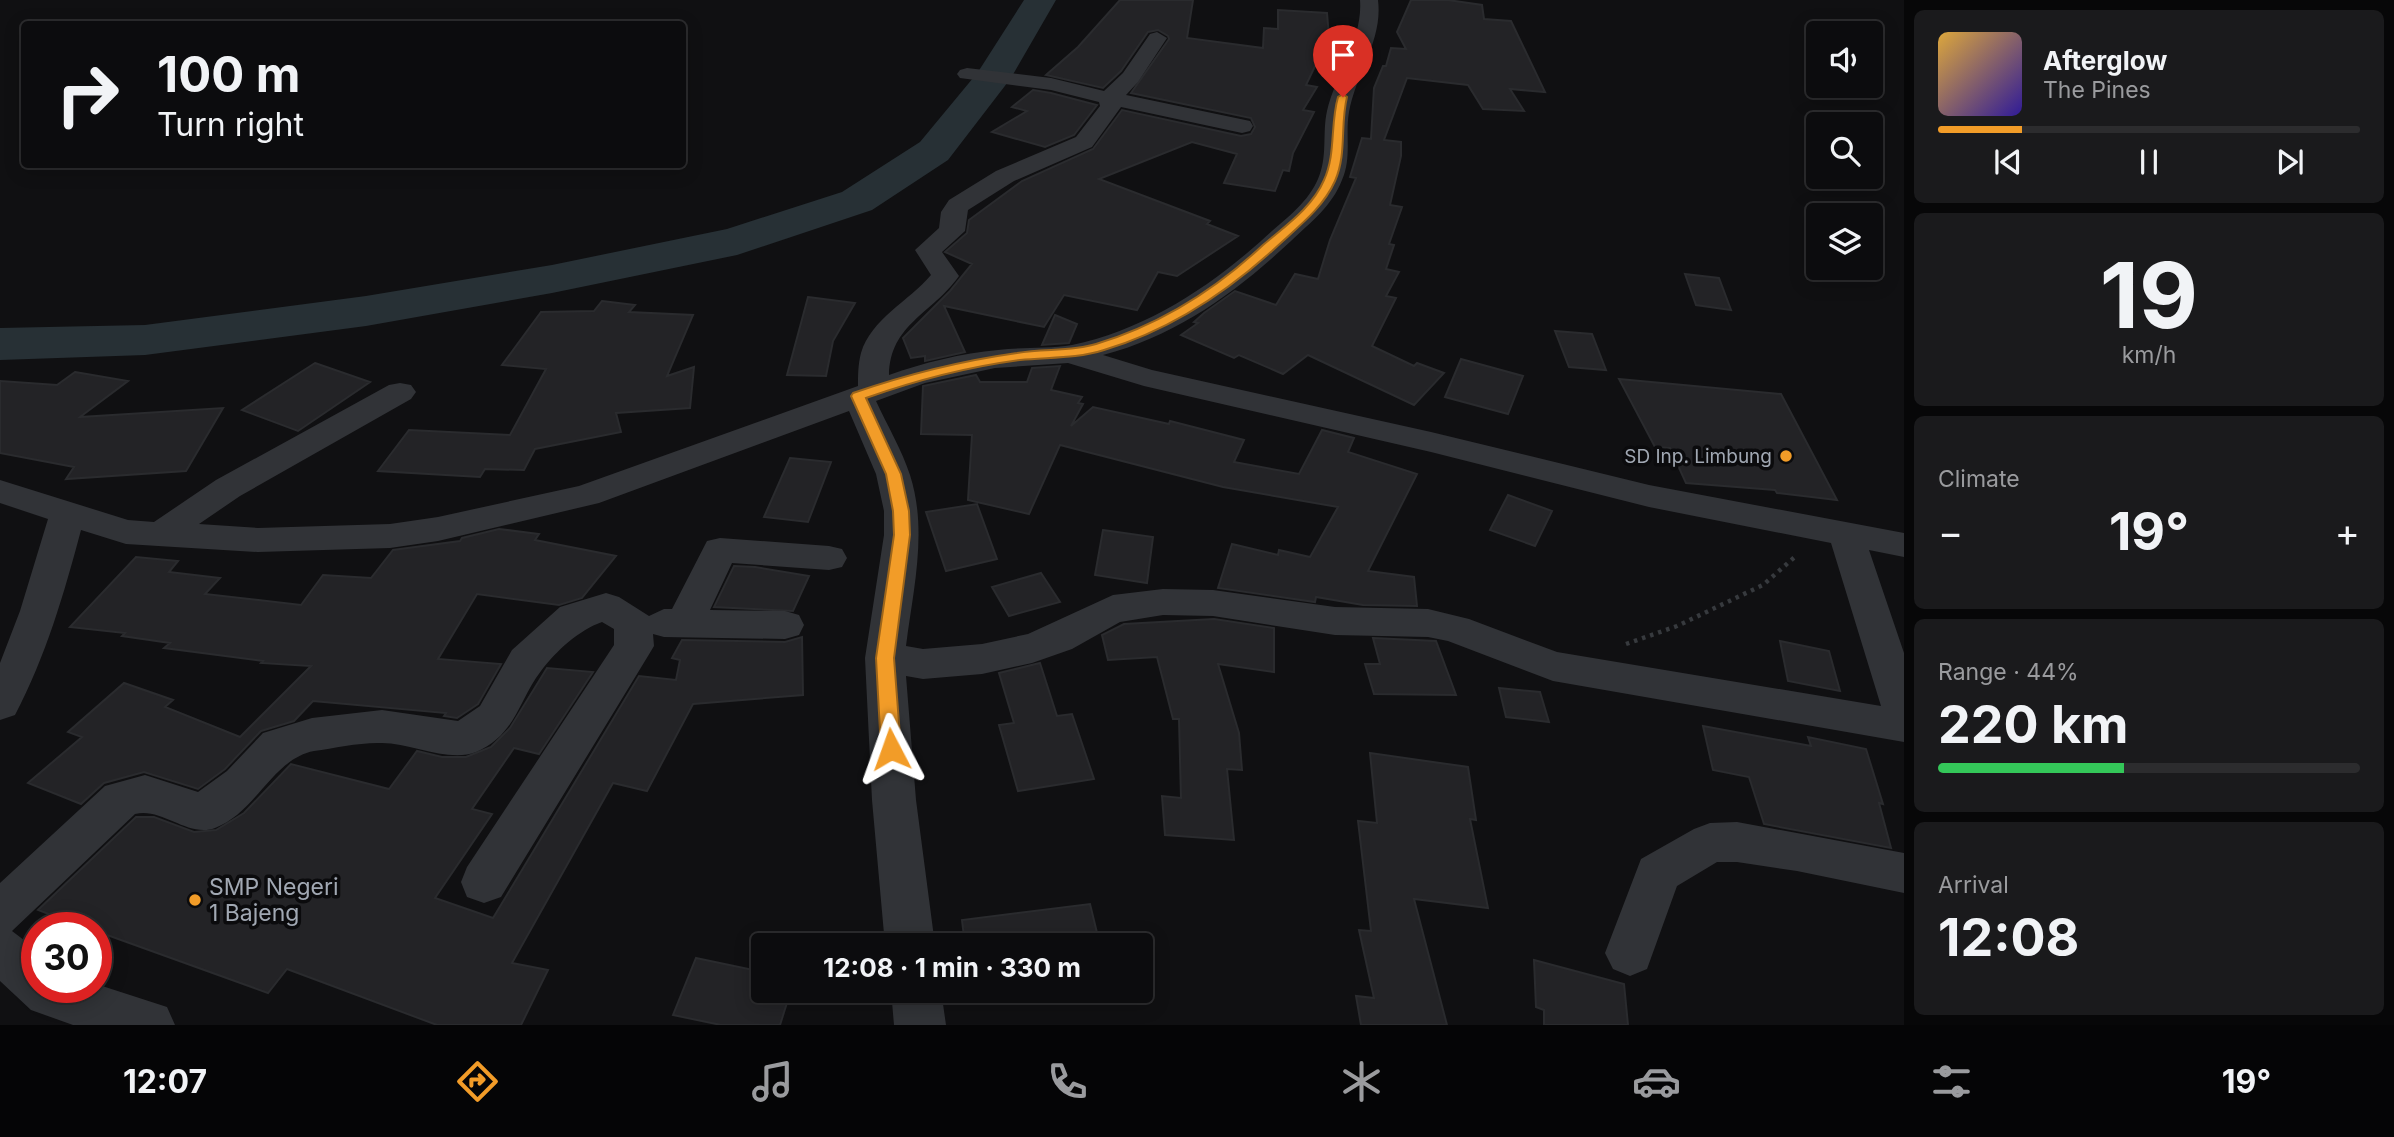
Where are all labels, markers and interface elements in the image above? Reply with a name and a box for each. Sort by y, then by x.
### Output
map controls [1806,21,1883,280]
button: sound [1806,21,1883,98]
pin [1313,25,1373,97]
icon: arrive [1324,36,1362,74]
text: 100 m [157,45,301,104]
text: Afterglow [2043,45,2167,76]
icon: right [42,49,133,140]
text: The Pines [2043,76,2151,104]
text: Turn right [157,105,304,144]
button: search [1806,112,1883,189]
icon: previous [1989,143,2027,181]
icon: pause [2130,143,2168,181]
icon: next [2271,143,2309,181]
button: layers [1806,203,1883,280]
text: 19 [2100,240,2198,350]
text: km/h [2122,341,2176,369]
place label: SD Inp. Limbung [1624,445,1772,468]
marker: SD Inp. Limbung [1778,448,1794,464]
text: Climate [1938,465,2020,493]
text: 19° [2109,500,2189,563]
text: − [1938,509,1963,555]
text: + [2335,509,2360,555]
text: Range · 44% [1938,658,2079,686]
text: 220 km [1938,693,2129,756]
position arrow [854,712,928,786]
text: Arrival [1938,871,2009,899]
place label: SMP Negeri 1 Bajeng [209,873,339,927]
marker: SMP Negeri 1 Bajeng [187,892,203,908]
text: 12:08 [1938,906,2079,969]
speed limit sign: 30 [21,912,112,1003]
text: 12:08 · 1 min · 330 m [823,952,1081,983]
icon: directions [453,1057,502,1106]
icon: music [748,1057,797,1106]
icon: phone [1043,1057,1092,1106]
icon: climate [1337,1057,1386,1106]
icon: car [1632,1057,1681,1106]
icon: filters [1927,1057,1976,1106]
text: 12:07 [123,1062,207,1101]
text: 19° [2222,1062,2271,1101]

